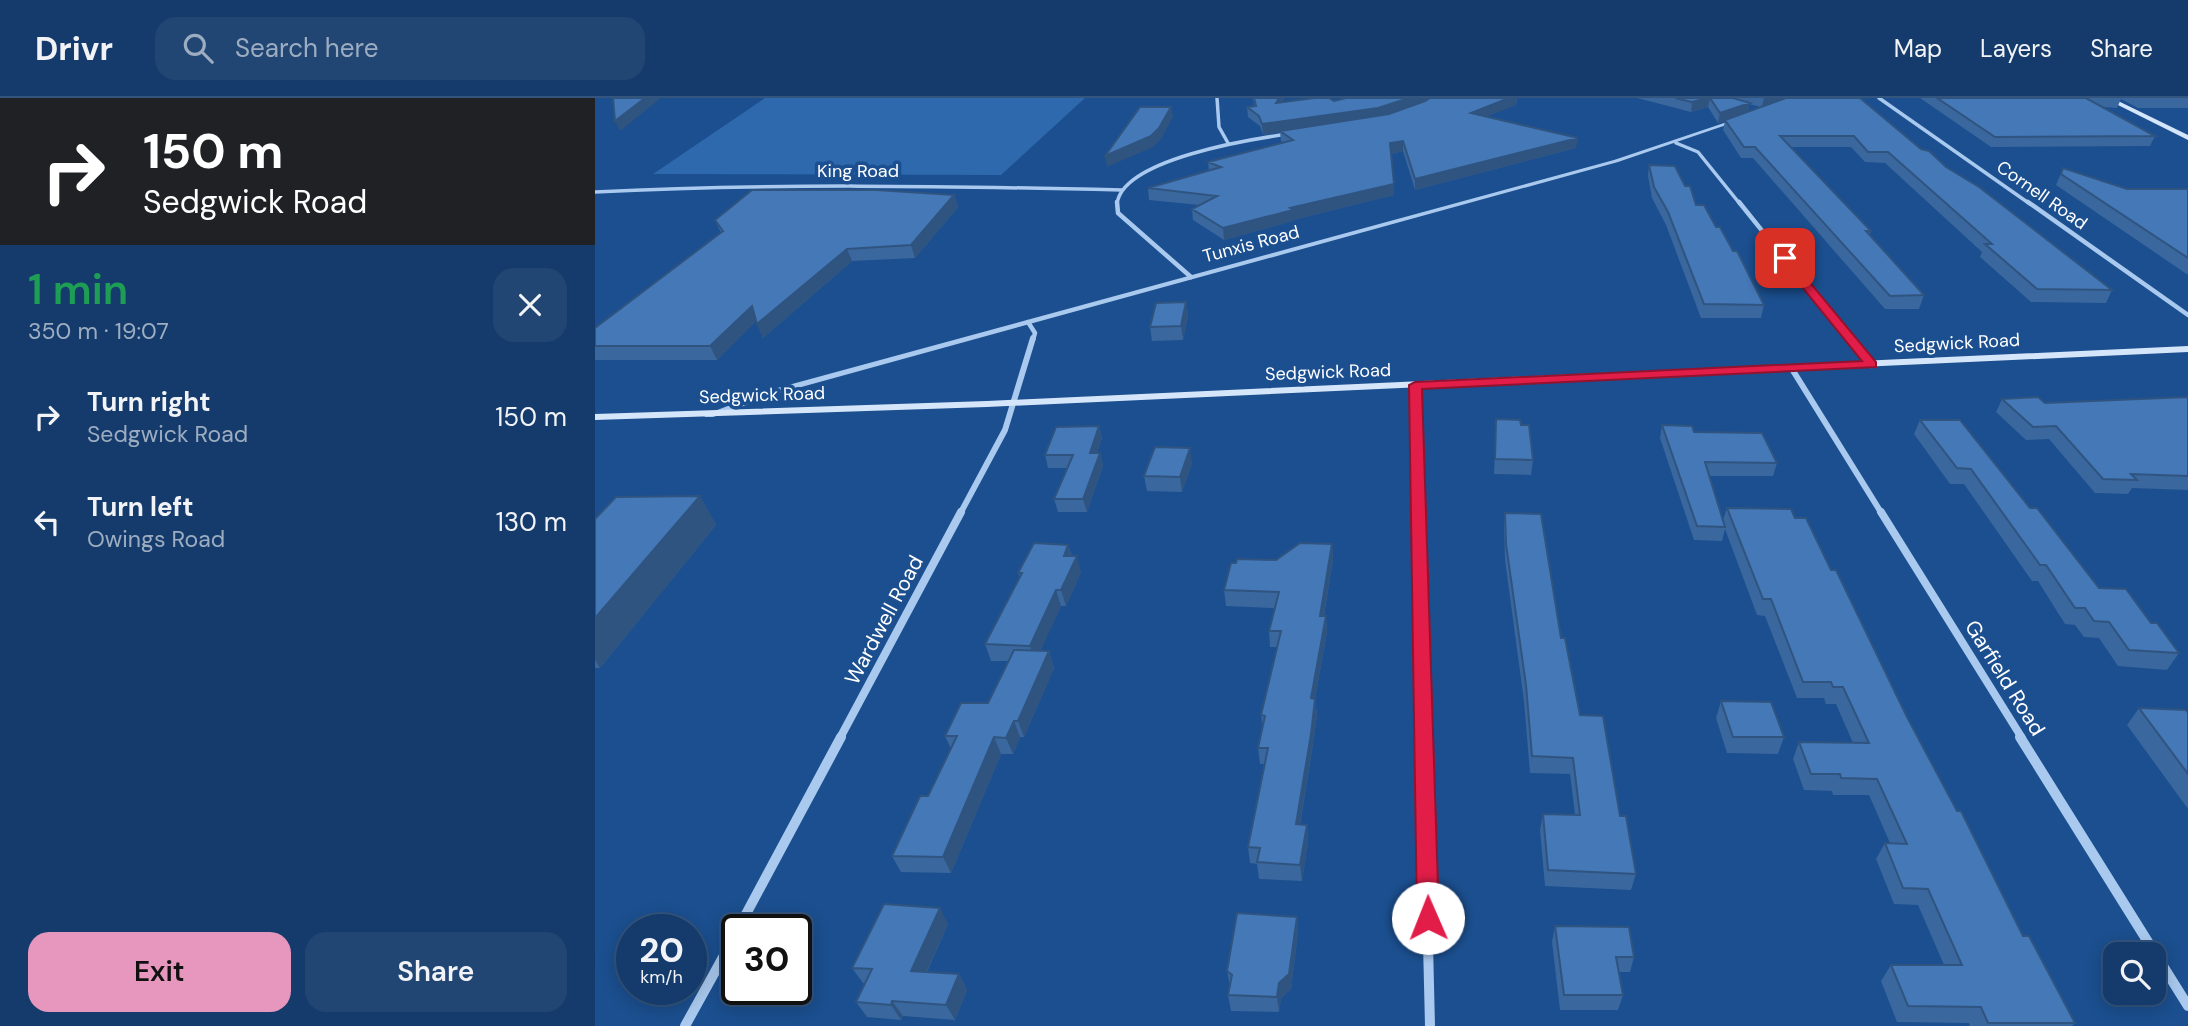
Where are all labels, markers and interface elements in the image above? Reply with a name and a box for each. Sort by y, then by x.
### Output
search box [155,17,645,80]
text: Drivr [35,27,113,70]
icon: search [179,29,217,67]
text: Search here [235,31,378,65]
text: Map [1894,33,1942,64]
text: Layers [1980,33,2052,64]
text: Share [2090,33,2153,64]
text: 150 m [143,119,283,183]
icon: right [28,126,119,217]
street label: Cornell Road [1992,155,2092,235]
street label: King Road [817,159,899,183]
text: Sedgwick Road [143,181,367,223]
street label: Tunxis Road [1200,220,1302,268]
pin [1755,228,1815,288]
icon: arrive [1766,239,1804,277]
text: 1 min [28,262,128,317]
button: close [493,268,567,342]
text: 350 m · 19:07 [28,316,169,346]
street label: Sedgwick Road [1893,328,2021,358]
street label: Sedgwick Road [1265,358,1391,386]
street label: Sedgwick Road [699,381,825,409]
text: Turn right [87,385,211,419]
icon: right [28,398,66,436]
text: 150 m [495,400,567,434]
text: Sedgwick Road [87,419,248,449]
text: Turn left [87,490,194,524]
icon: left [28,503,66,541]
text: 130 m [496,505,567,539]
text: Owings Road [87,524,225,554]
street label: Wardwell Road [838,550,930,690]
street label: Garfield Road [1958,615,2052,741]
position arrow [1391,881,1465,955]
speed limit sign: 30 [721,914,812,1005]
text: 20 [639,927,684,973]
button: Exit [28,932,291,1012]
button: Share [305,932,567,1012]
map controls [2103,942,2166,1005]
button: search [2103,942,2166,1005]
text: km/h [640,965,683,989]

